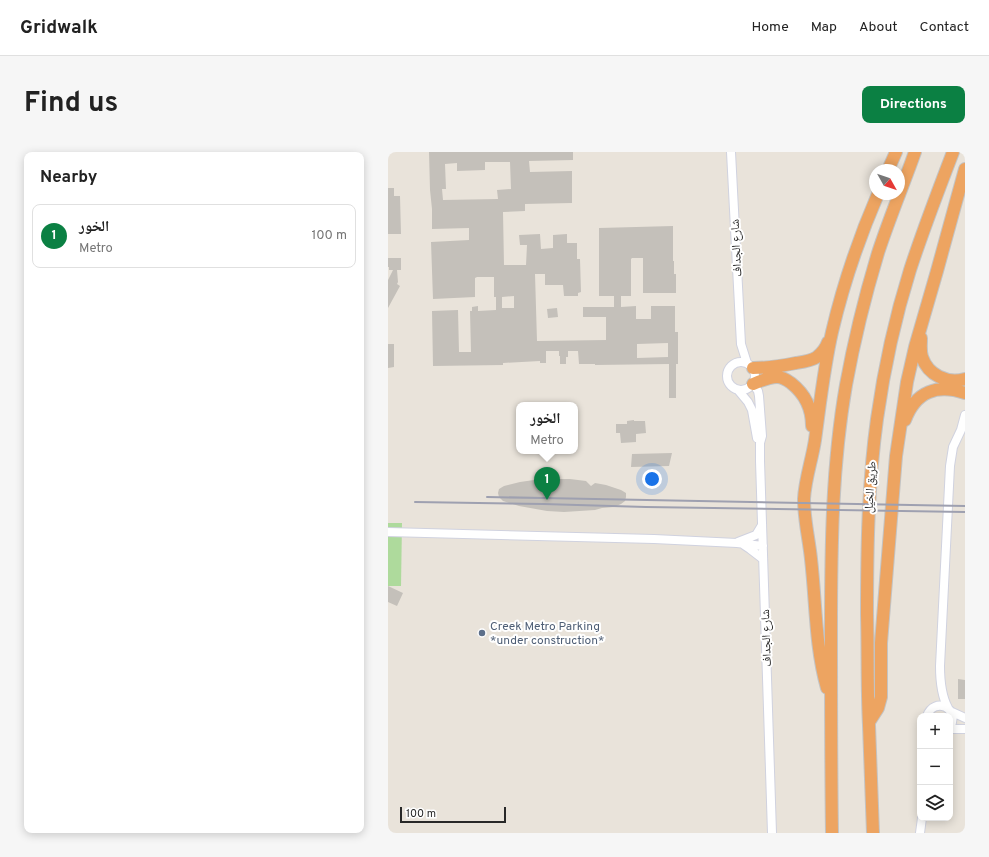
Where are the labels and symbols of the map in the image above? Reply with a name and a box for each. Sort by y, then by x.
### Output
north arrow [869,164,905,200]
street label: شارع الجداف [727,219,746,277]
street label: طريق الخيل [861,460,881,514]
pin: 1 [534,467,560,500]
your location [642,469,662,489]
street label: شارع الجداف [758,609,776,667]
place label: Creek Metro Parking *under construction* [490,619,604,649]
marker: Creek Metro Parking *under construction* [477,628,487,638]
scale bar [400,805,506,824]

